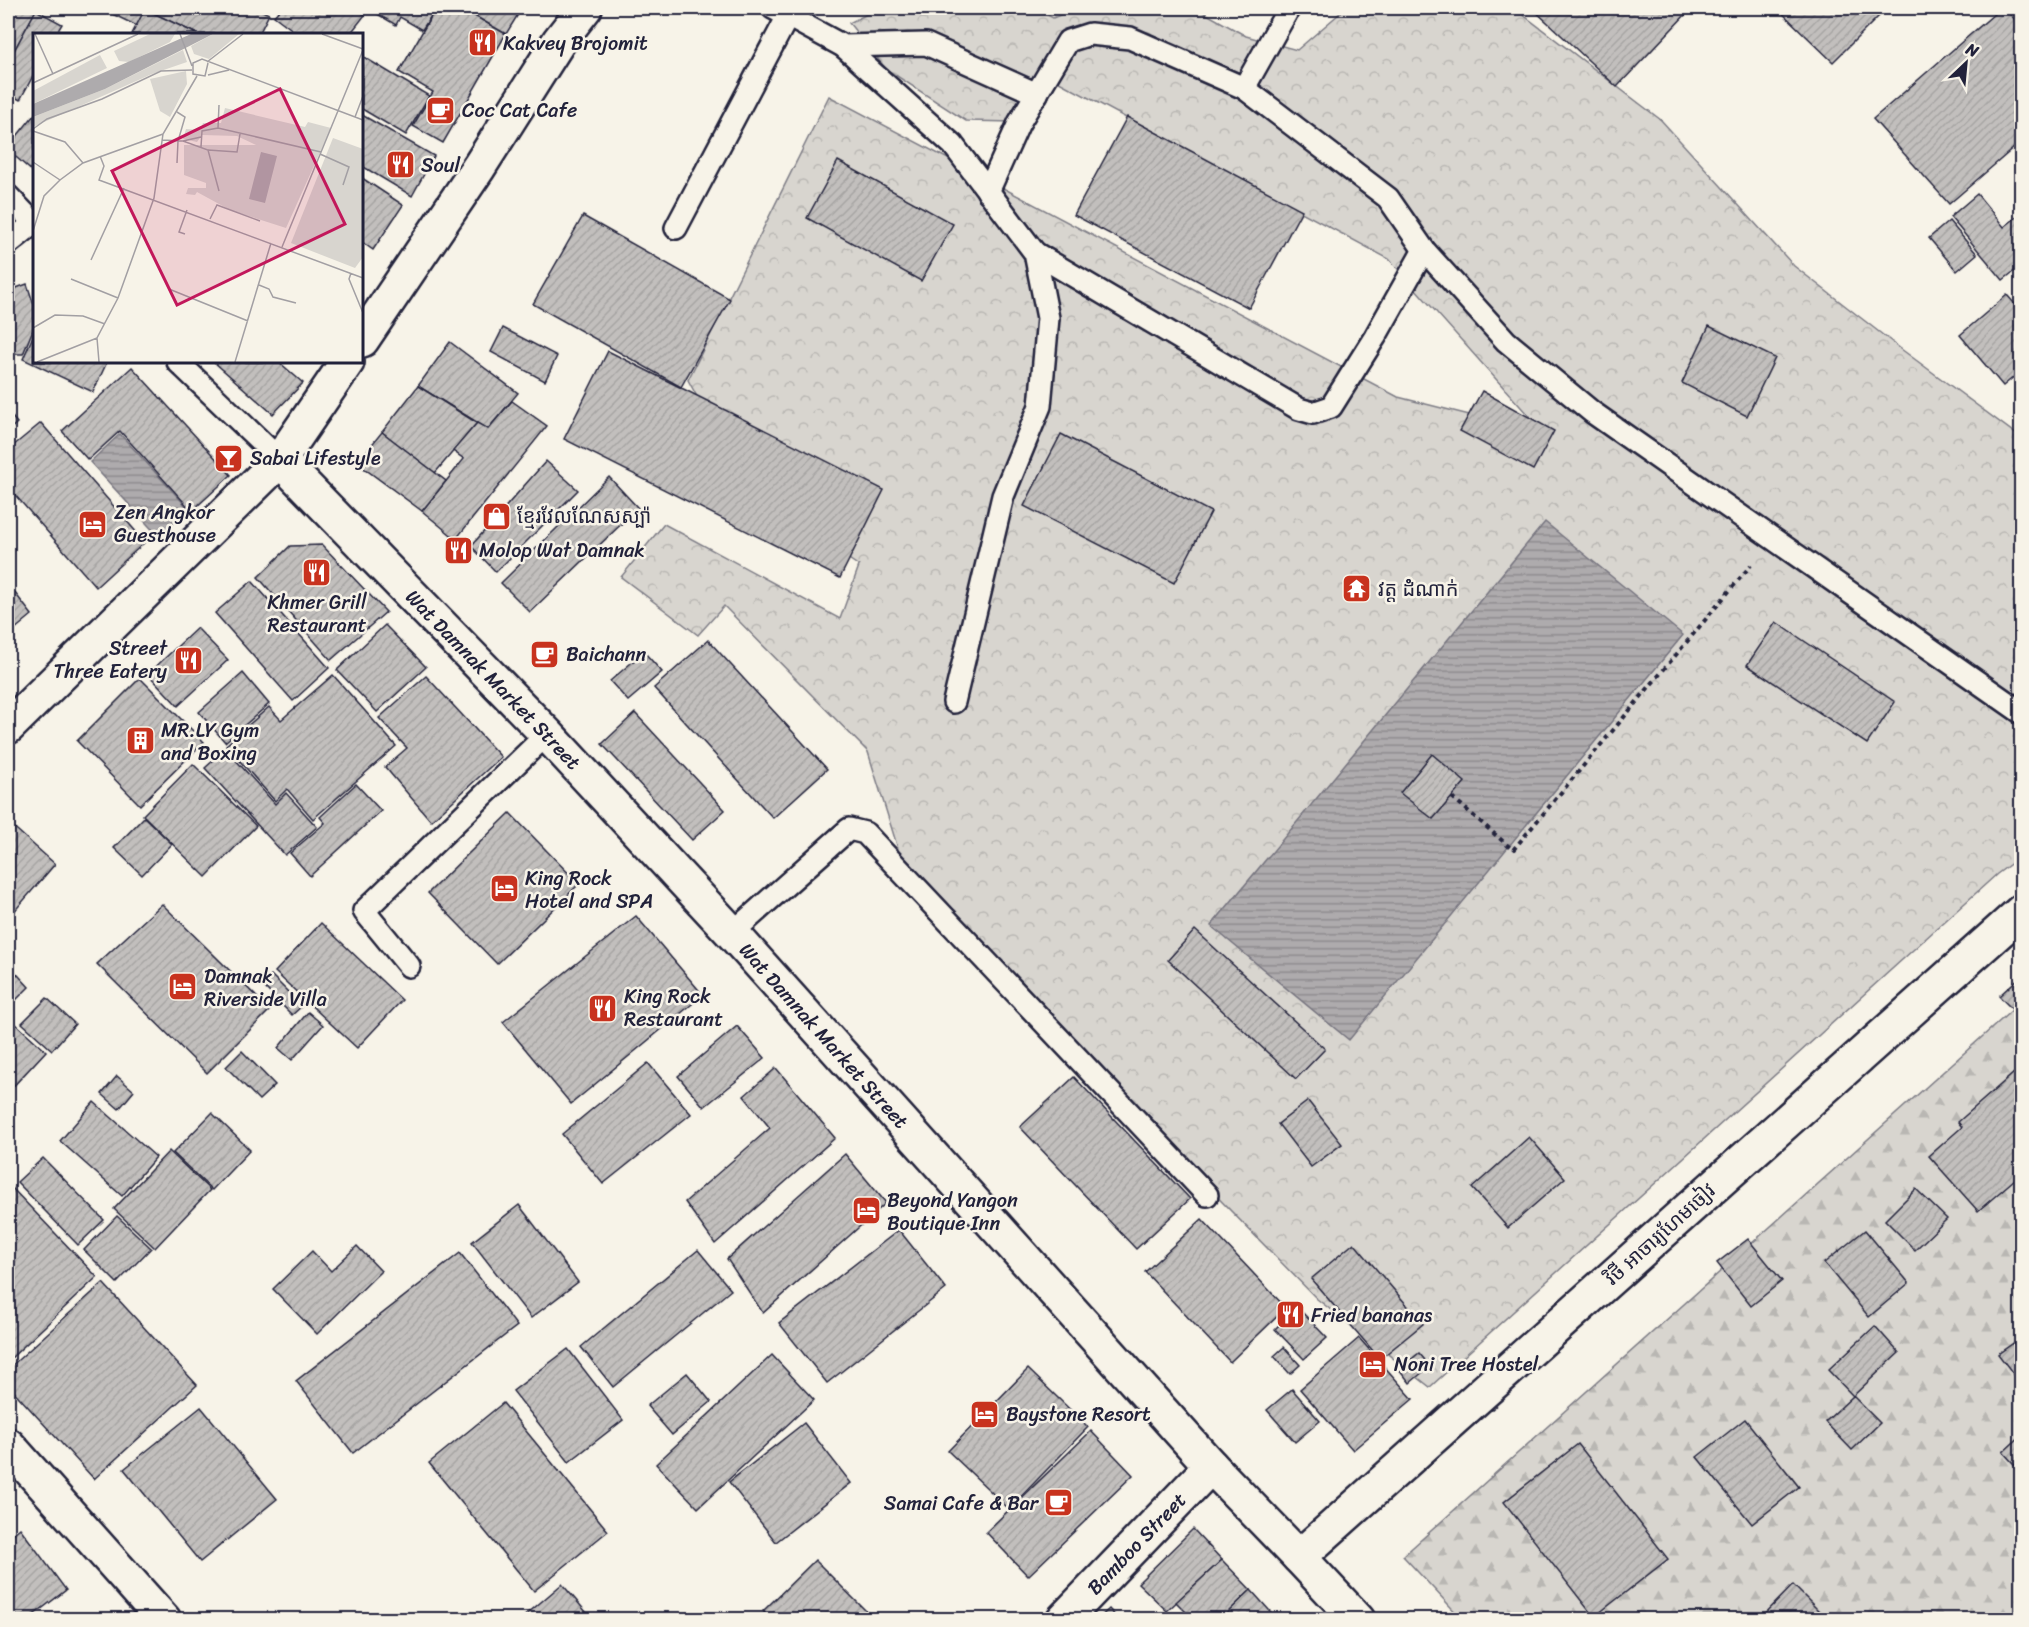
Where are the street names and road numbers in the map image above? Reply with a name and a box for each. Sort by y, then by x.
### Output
street label: Wat Damnak Market Street [397,581,590,779]
street label: Wat Damnak Market Street [730,934,917,1137]
street label: វិថី អាចារ្យហែមចៀវ [1596,1174,1724,1295]
street label: Bamboo Street [1078,1484,1195,1604]

